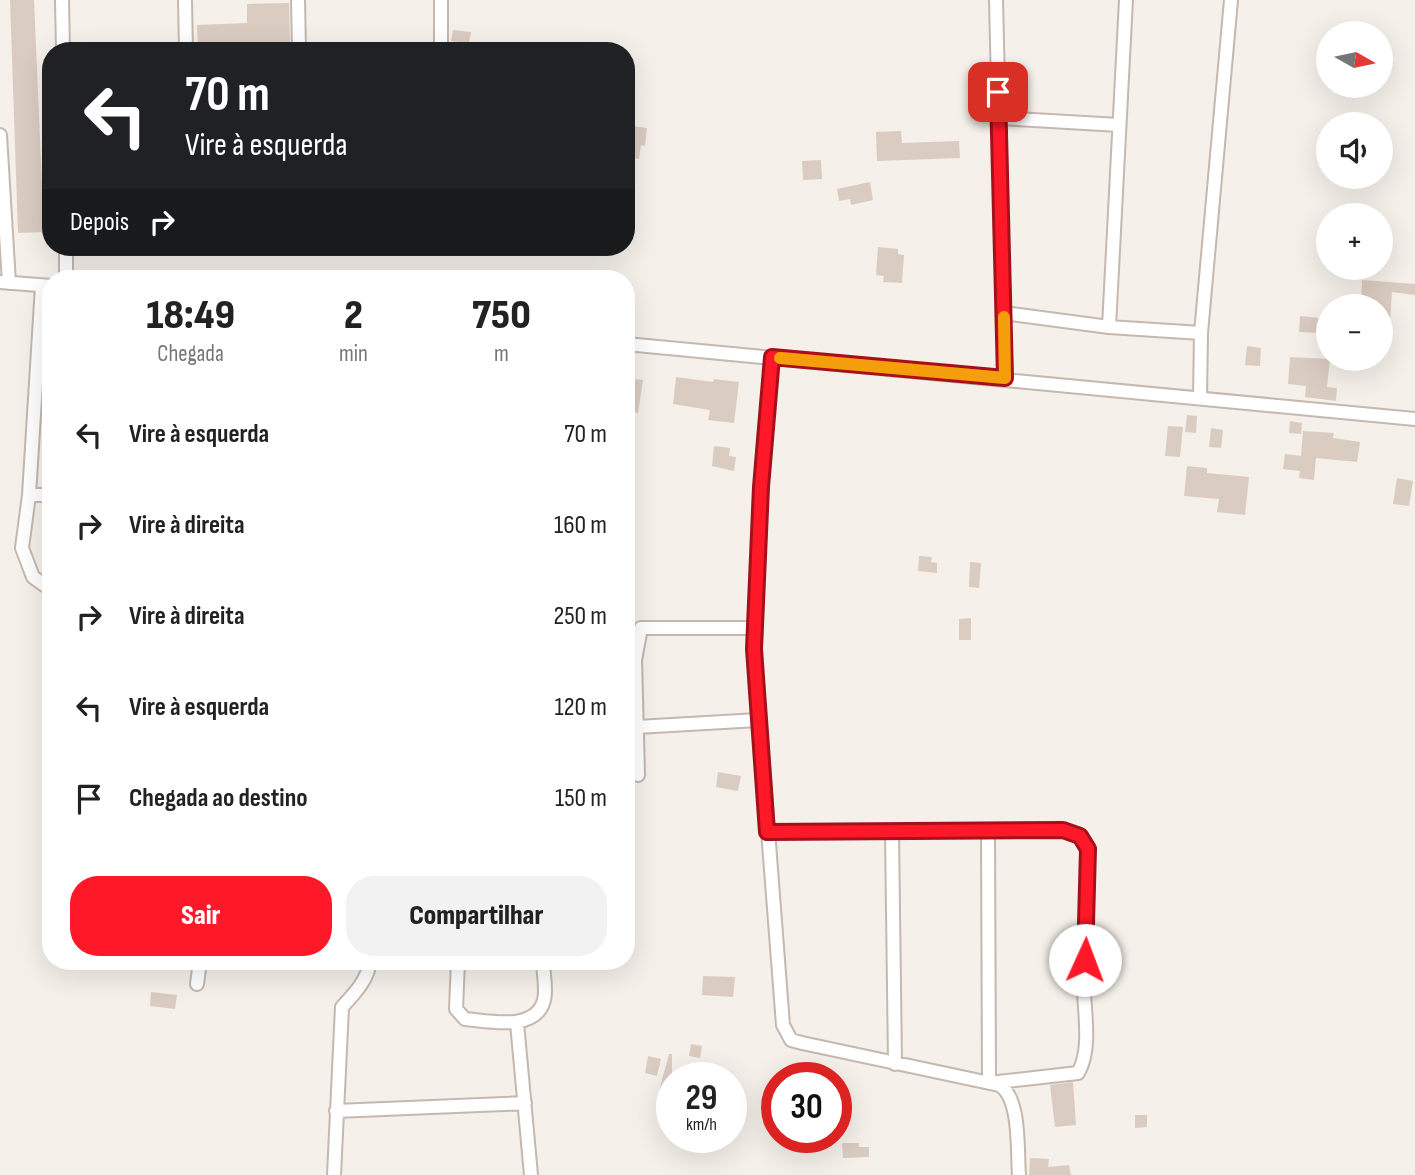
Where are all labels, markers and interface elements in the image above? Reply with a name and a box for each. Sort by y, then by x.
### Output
north arrow [1316,21,1393,98]
map controls [1316,21,1393,371]
pin [968,62,1028,122]
text: 70 m [185,66,270,125]
icon: left [70,70,161,161]
icon: arrive [979,73,1017,111]
button: sound [1316,112,1393,189]
text: Vire à esquerda [185,126,348,165]
icon: right [143,203,181,241]
button: + [1316,203,1393,280]
text: Depois [70,207,129,238]
text: 18:49 [146,290,235,341]
text: 2 [344,290,363,341]
text: 750 [472,290,531,341]
button: − [1316,294,1393,371]
text: Chegada [157,340,224,368]
text: min [339,340,368,368]
text: m [494,340,509,368]
icon: left [70,416,108,454]
text: Vire à esquerda [129,419,269,450]
text: 70 m [564,419,607,450]
icon: right [70,507,108,545]
text: Vire à direita [129,510,245,541]
text: 160 m [554,510,607,541]
icon: right [70,598,108,636]
text: Vire à direita [129,601,245,632]
text: 250 m [553,601,607,632]
icon: left [70,689,108,727]
text: Vire à esquerda [129,692,269,723]
text: 120 m [554,692,607,723]
icon: arrive [70,780,108,818]
text: Chegada ao destino [129,783,308,814]
text: 150 m [555,783,607,814]
button: Sair [70,876,332,956]
button: Compartilhar [346,876,607,956]
position arrow [1048,923,1122,997]
speed limit sign: 30 [761,1062,852,1153]
text: 29 [686,1077,717,1120]
text: km/h [686,1114,717,1135]

